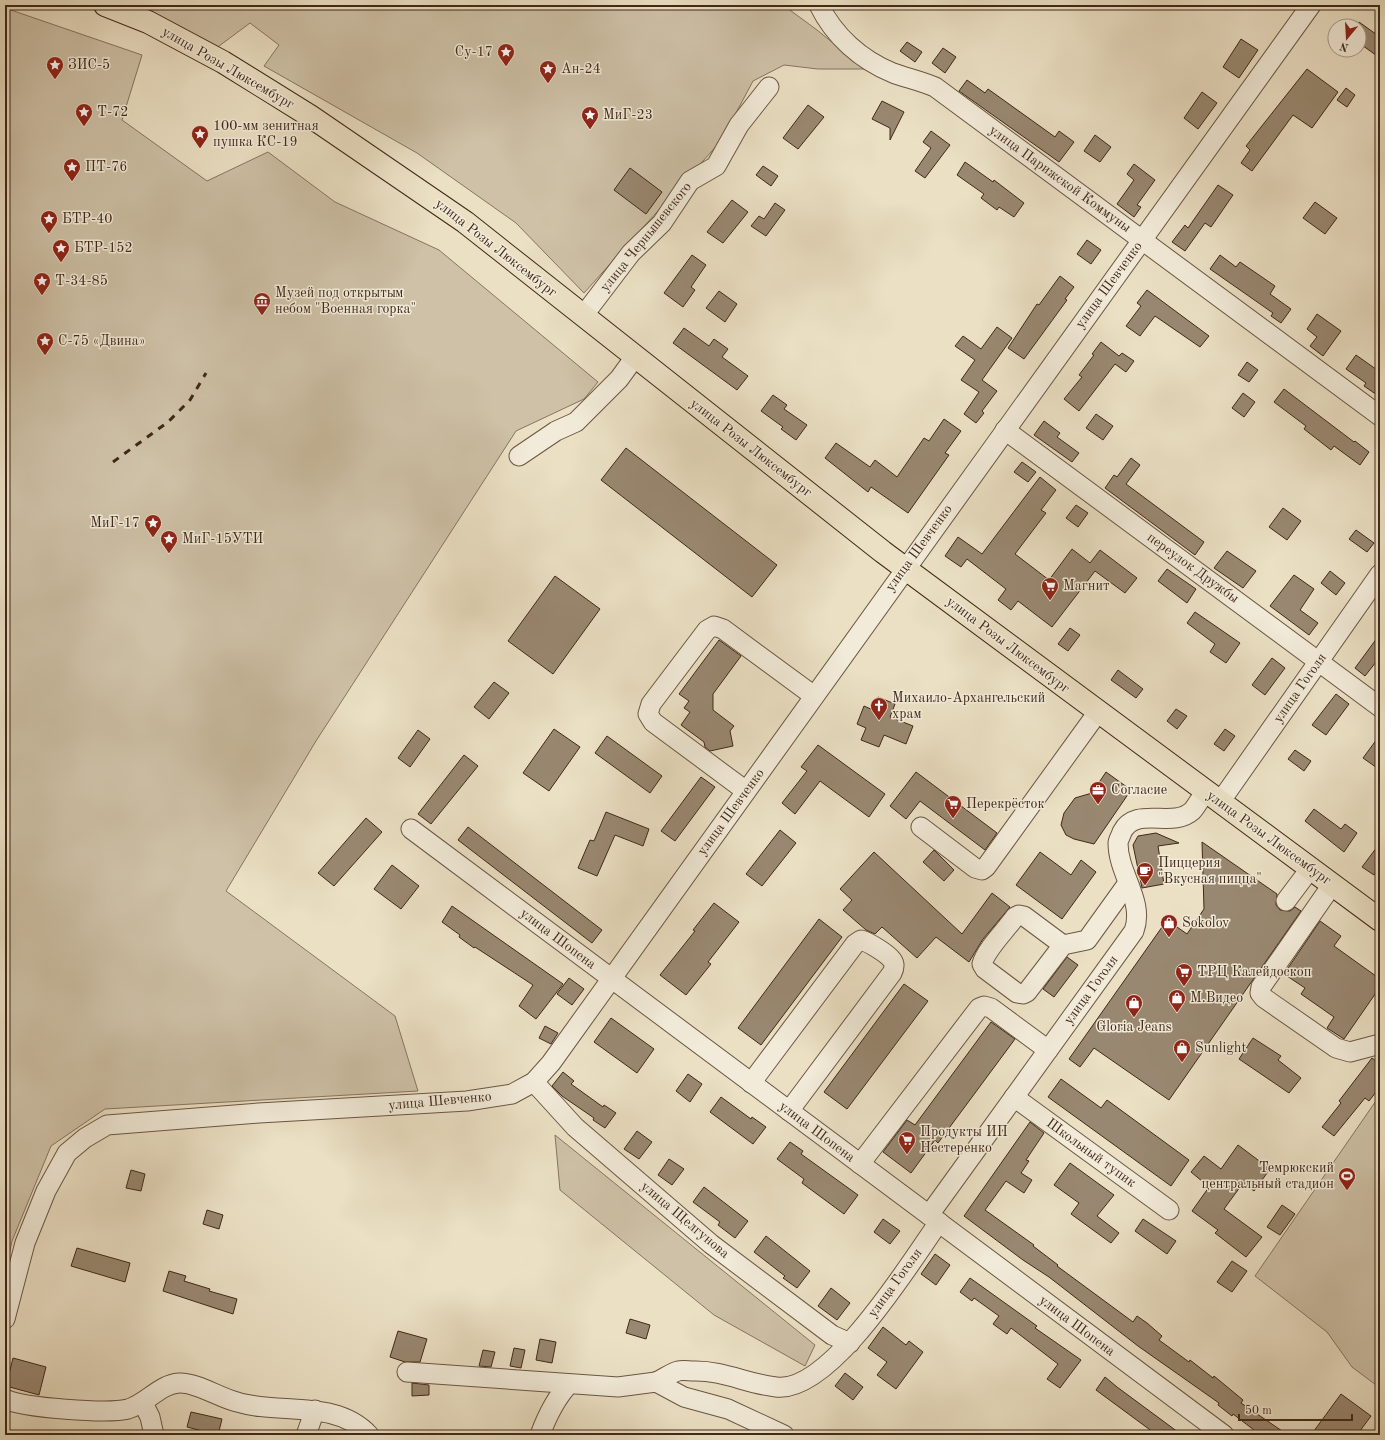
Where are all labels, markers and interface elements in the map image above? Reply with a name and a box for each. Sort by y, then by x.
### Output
north arrow [1327,18,1367,58]
street label: улица Розы Люксембург [159,24,297,112]
text: N [1338,39,1350,53]
place icon: Су-17 [496,42,516,67]
place label: Су-17 [455,45,493,59]
place icon: ЗИС-5 [45,55,65,80]
place label: ЗИС-5 [68,58,110,72]
place icon: Ан-24 [538,59,558,84]
place label: Ан-24 [561,62,601,76]
place icon: Т-72 [74,102,94,127]
place label: Т-72 [97,105,128,119]
place icon: МиГ-23 [580,105,600,130]
place label: МиГ-23 [603,108,653,122]
place label: 100-мм зенитная пушка КС-19 [213,119,319,149]
street label: улица Парижской Коммуны [986,123,1134,235]
place icon: 100-мм зенитная пушка КС-19 [190,124,210,149]
place icon: ПТ-76 [62,157,82,182]
place label: ПТ-76 [85,160,127,174]
street label: улица Чернышевского [598,180,694,294]
street label: улица Розы Люксембург [433,196,559,300]
place icon: БТР-40 [39,209,59,234]
place label: БТР-40 [62,212,112,226]
place icon: БТР-152 [51,238,71,263]
street label: улица Шевченко [1073,239,1145,331]
place label: БТР-152 [74,241,133,255]
place icon: Т-34-85 [32,271,52,296]
place label: Т-34-85 [55,274,108,288]
place label: Музей под открытым небом "Военная горка" [275,286,416,316]
museum icon: Музей под открытым небом "Военная горка" [252,291,272,316]
place icon: С-75 «Двина» [35,331,55,356]
place label: С-75 «Двина» [58,334,145,348]
street label: улица Розы Люксембург [688,396,814,500]
street label: улица Шевченко [883,502,955,594]
place icon: МиГ-17 [143,513,163,538]
place label: МиГ-17 [90,516,140,530]
place icon: МиГ-15УТИ [159,529,179,554]
street label: переулок Дружбы [1144,530,1242,606]
place label: МиГ-15УТИ [182,532,264,546]
supermarket icon: Магнит [1040,576,1060,601]
place label: Магнит [1063,579,1110,593]
street label: улица Розы Люксембург [944,594,1072,696]
street label: улица Гоголя [1271,651,1329,725]
place label: Михаило-Архангельский храм [892,691,1045,721]
church icon: Михаило-Архангельский храм [869,696,889,721]
street label: улица Шевченко [695,766,767,858]
office icon: Согласие [1088,780,1108,805]
place label: Согласие [1111,783,1167,797]
street label: улица Розы Люксембург [1204,788,1334,888]
supermarket icon: Перекрёсток [943,794,963,819]
place label: Перекрёсток [966,797,1045,811]
place label: Пиццерия "Вкусная пицца" [1158,856,1262,886]
cafe icon: Пиццерия "Вкусная пицца" [1135,861,1155,886]
street label: улица Шопена [518,906,599,972]
shop icon: Sokolov [1159,913,1179,938]
place label: Sokolov [1182,916,1230,930]
street label: улица Гоголя [1061,953,1121,1027]
supermarket icon: ТРЦ Калейдоскоп [1174,962,1194,987]
place label: ТРЦ Калейдоскоп [1197,965,1312,979]
shop icon: М.Видео [1167,988,1187,1013]
place label: М.Видео [1190,991,1243,1005]
shop icon: Gloria Jeans [1124,993,1144,1018]
place label: Gloria Jeans [1096,1020,1172,1034]
shop icon: Sunlight [1172,1038,1192,1063]
place label: Sunlight [1195,1041,1246,1055]
street label: улица Шевченко [388,1090,492,1112]
street label: улица Шопена [777,1099,858,1165]
street label: Школьный тупик [1044,1116,1138,1190]
place label: Продукты ИП Нестеренко [920,1125,1008,1155]
supermarket icon: Продукты ИП Нестеренко [897,1130,917,1155]
place label: Темрюкский центральный стадион [1202,1161,1334,1191]
sports icon: Темрюкский центральный стадион [1337,1166,1357,1191]
street label: улица Щелгунова [638,1179,732,1261]
street label: улица Гоголя [865,1246,925,1320]
street label: улица Шопена [1037,1293,1118,1359]
scale bar [1239,1396,1352,1422]
text: 50 m [1245,1404,1272,1417]

